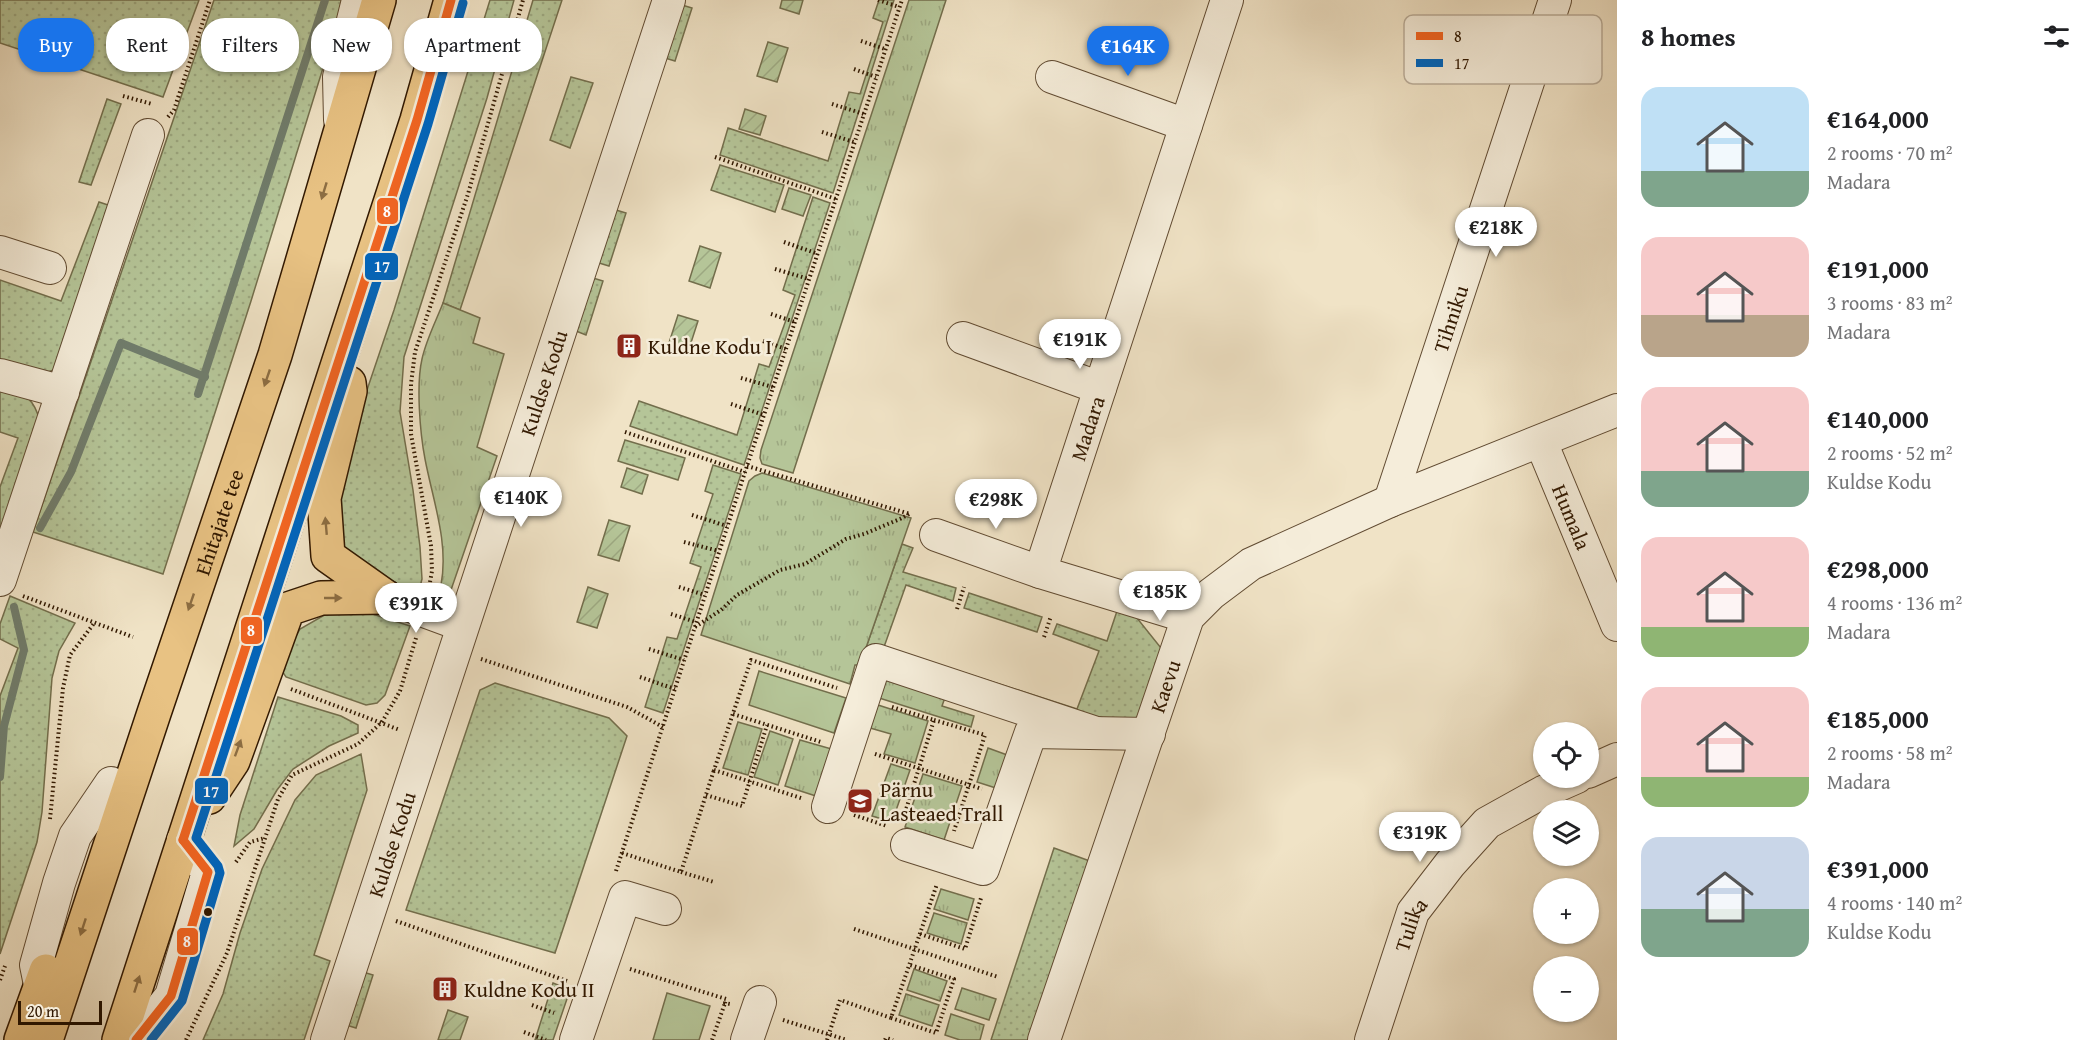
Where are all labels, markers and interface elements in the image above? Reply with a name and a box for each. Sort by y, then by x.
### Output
legend [1404,15,1602,84]
text: 8 homes [1641,17,1736,56]
chip: Buy [18,18,94,72]
chip: Rent [106,18,189,72]
chip: Filters [201,18,299,72]
chip: New [311,18,392,72]
chip: Apartment [404,18,542,72]
icon: filters [2040,20,2073,53]
text: 8 [1454,24,1462,48]
pin: €164K [1086,26,1170,77]
text: €164K [1101,31,1155,60]
text: 17 [1454,51,1470,75]
text: €164,000 [1827,99,1929,138]
icon: home [1689,111,1761,183]
text: 2 rooms · 70 m² [1827,138,1953,167]
text: Madara [1827,167,1890,196]
one-way arrow [319,182,328,200]
line badge: 8 [376,197,399,225]
text: 8 [383,199,391,223]
pin: €218K [1454,207,1538,258]
text: €218K [1469,212,1523,241]
text: €191,000 [1827,249,1929,288]
line badge: 17 [364,252,399,281]
text: 17 [374,254,390,278]
icon: home [1689,261,1761,333]
street label: Tihniku [1425,280,1476,356]
text: 3 rooms · 83 m² [1827,288,1953,317]
text: Madara [1827,317,1890,346]
pin: €191K [1038,319,1122,370]
text: €191K [1053,324,1107,353]
street label: Kuldse Kodu [511,325,575,439]
building icon: Kuldne Kodu I [614,331,644,361]
place label: Kuldne Kodu I [648,331,772,362]
one-way arrow [262,369,271,387]
street label: Madara [1062,392,1112,465]
text: €140,000 [1827,399,1929,438]
icon: home [1689,411,1761,483]
text: 2 rooms · 52 m² [1827,438,1953,467]
street label: Ehitajate tee [186,465,251,579]
text: Kuldse Kodu [1827,467,1931,496]
pin: €140K [479,477,563,528]
pin: €298K [954,479,1038,530]
street label: Humala [1545,479,1599,554]
text: €140K [494,482,548,511]
text: €298K [969,484,1023,513]
one-way arrow [321,517,331,536]
text: €298,000 [1827,549,1929,588]
icon: home [1689,561,1761,633]
pin: €185K [1118,571,1202,622]
text: €185K [1133,576,1187,605]
pin: €391K [374,583,458,634]
text: €391K [389,588,443,617]
text: 4 rooms · 136 m² [1827,588,1962,617]
one-way arrow [186,593,195,611]
one-way arrow [324,593,343,603]
line badge: 8 [240,616,263,645]
text: Madara [1827,617,1890,646]
text: 8 [247,618,255,642]
street label: Kaevu [1141,655,1188,717]
text: €185,000 [1827,699,1929,738]
icon: home [1689,711,1761,783]
map controls [1533,722,1599,1022]
button: locate [1533,722,1599,788]
text: 2 rooms · 58 m² [1827,738,1953,767]
one-way arrow [233,739,243,757]
text: Madara [1827,767,1890,796]
place label: Pärnu Lasteaed Trall [880,774,1003,829]
line badge: 17 [194,777,229,805]
text: 17 [203,779,219,803]
school or university icon: Pärnu Lasteaed Trall [845,786,875,816]
street label: Kuldse Kodu [360,787,423,901]
button: layers [1533,800,1599,866]
pin: €319K [1378,812,1462,863]
text: €319K [1393,817,1447,846]
text: €391,000 [1827,849,1929,888]
icon: home [1689,861,1761,933]
button: + [1533,878,1599,944]
text: 4 rooms · 140 m² [1827,888,1962,917]
street label: Tulika [1386,891,1435,955]
unlabelled marker [202,906,214,918]
text: Kuldse Kodu [1827,917,1931,946]
one-way arrow [78,918,88,936]
line badge: 8 [176,927,199,956]
text: 8 [183,929,191,953]
button: − [1533,956,1599,1022]
building icon: Kuldne Kodu II [430,974,460,1004]
place label: Kuldne Kodu II [464,974,594,1005]
one-way arrow [133,975,142,993]
scale bar [18,998,102,1026]
text: 20 m [27,999,59,1023]

